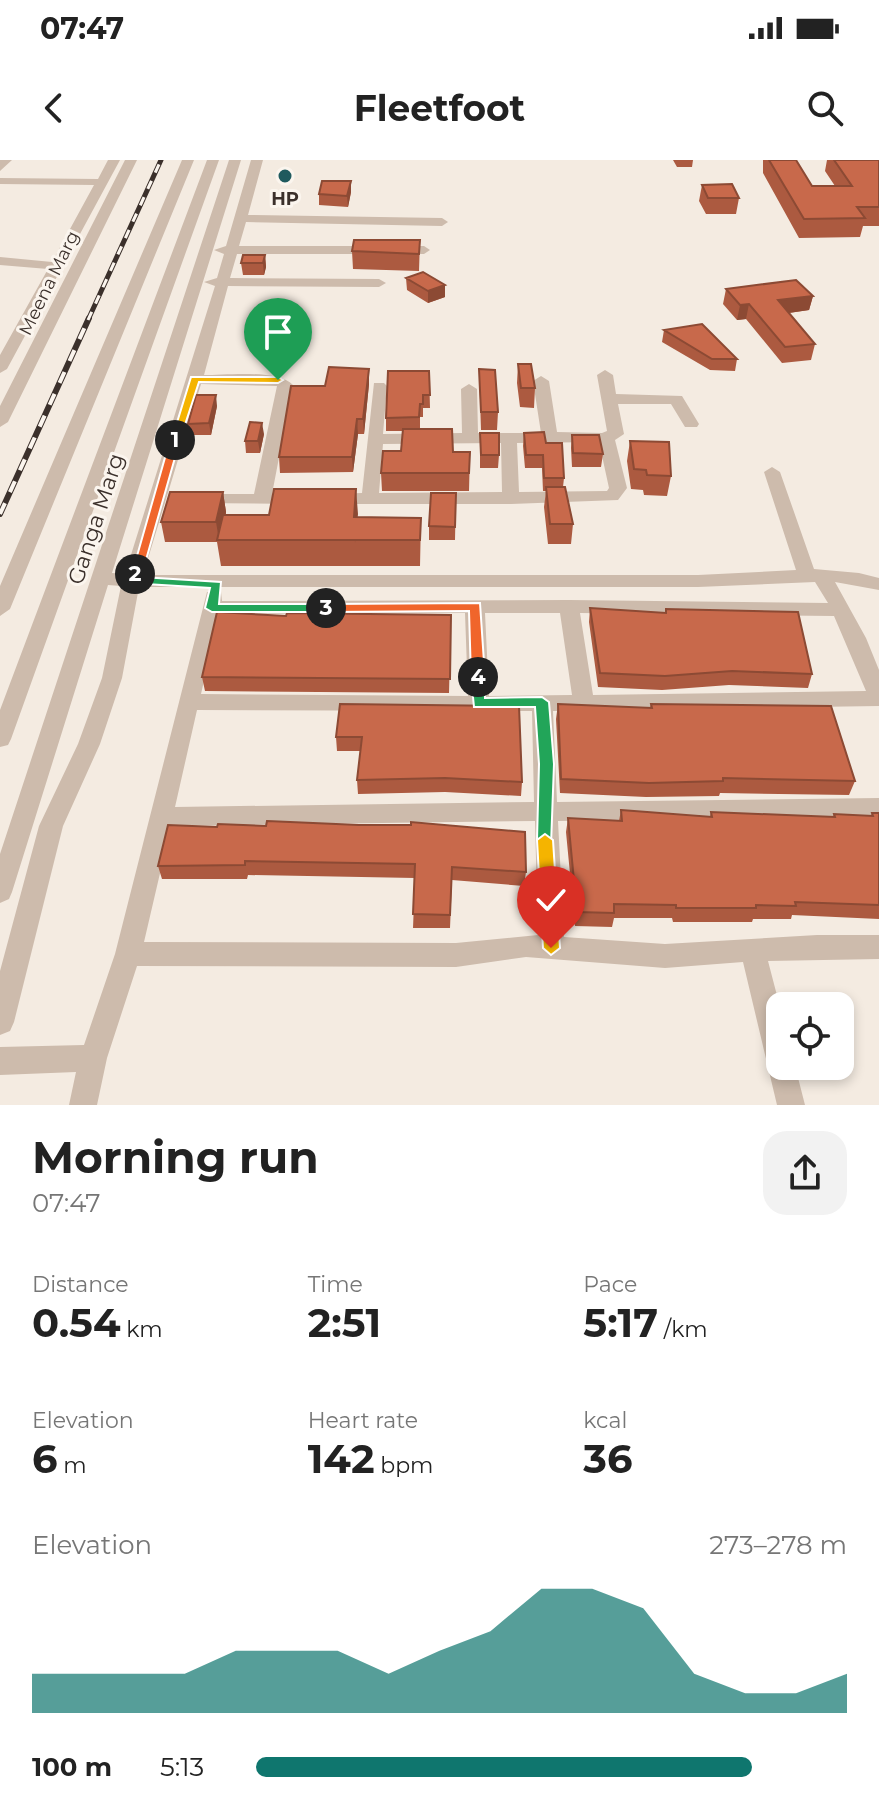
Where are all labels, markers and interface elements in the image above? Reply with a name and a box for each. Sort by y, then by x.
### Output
text: 07:47 [40,10,124,47]
icon: back [32,86,76,130]
text: Fleetfoot [354,86,525,130]
icon: search [803,86,847,130]
marker: HP [276,167,294,185]
place label: HP [271,188,299,210]
street label: Meena Marg [14,227,84,339]
pin [244,298,312,380]
icon: arrive [256,310,300,354]
pin: 1 [155,420,195,460]
text: 1 [171,426,179,453]
street label: Ganga Marg [62,450,130,588]
pin: 2 [115,554,155,594]
text: 2 [129,560,141,587]
pin: 3 [306,588,346,628]
text: 3 [319,594,333,621]
pin: 4 [458,657,498,697]
text: 4 [470,663,486,690]
pin [517,866,585,948]
icon: check [529,878,573,922]
map controls [766,992,854,1080]
button: locate [766,992,854,1080]
text: Morning run [32,1130,319,1184]
button: share [763,1131,847,1215]
text: 07:47 [32,1187,101,1219]
text: Distance [32,1271,129,1298]
text: Time [308,1271,363,1298]
text: Pace [583,1271,637,1298]
text: 0.54 [32,1298,120,1347]
text: 2:51 [308,1298,381,1347]
text: 5:17 [583,1298,658,1347]
text: km [120,1316,163,1343]
text: /km [658,1316,708,1343]
text: Elevation [32,1407,134,1434]
text: Heart rate [308,1407,418,1434]
text: kcal [583,1407,627,1434]
text: 6 [32,1434,57,1483]
text: 142 [308,1434,375,1483]
text: 36 [583,1434,633,1483]
text: m [57,1452,87,1479]
text: bpm [375,1452,433,1479]
text: Elevation [32,1529,152,1561]
text: 273–278 m [709,1529,847,1561]
text: 100 m [32,1751,112,1783]
text: 5:13 [160,1751,204,1783]

